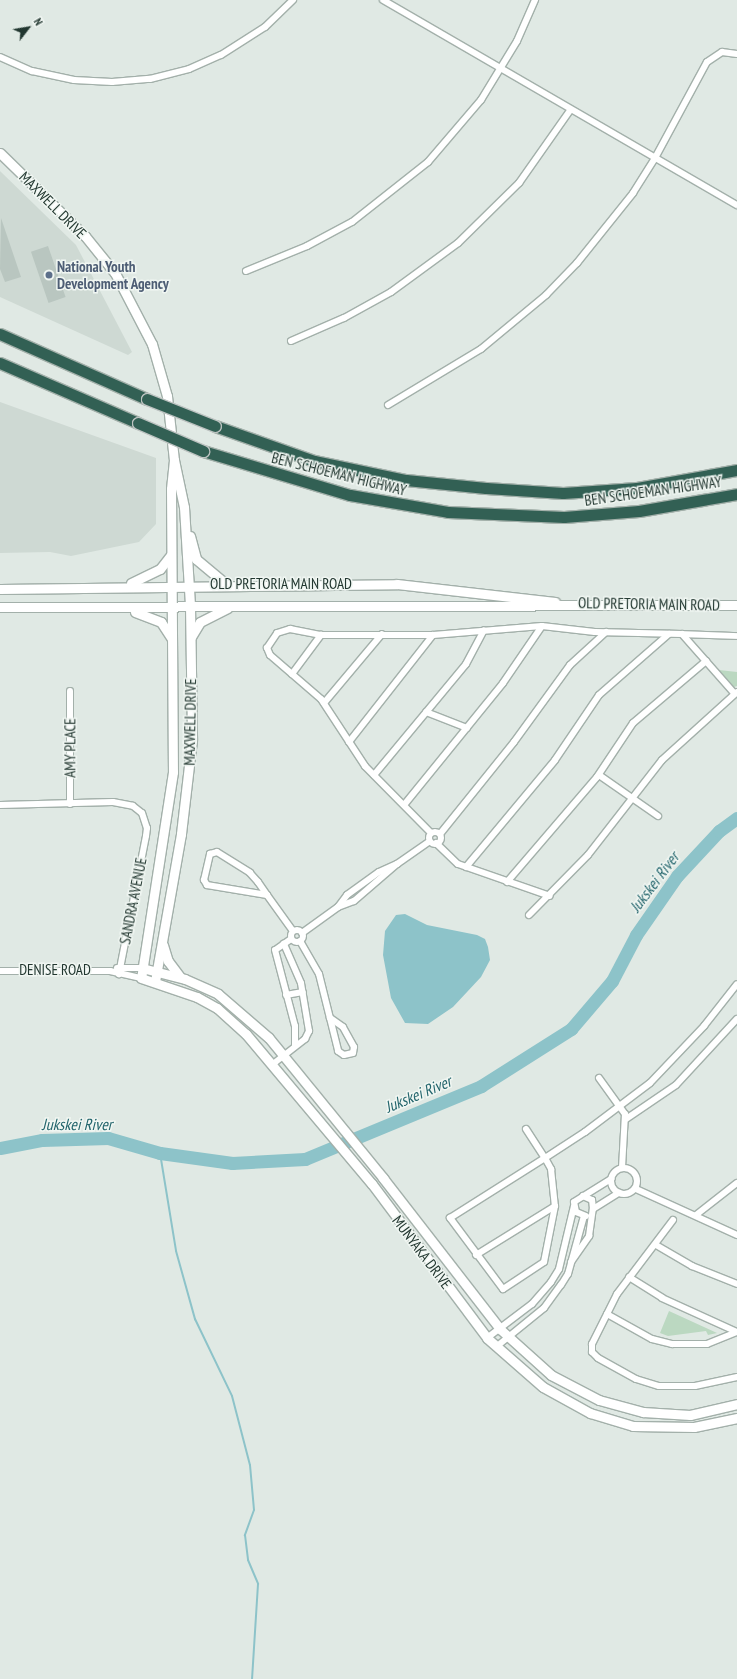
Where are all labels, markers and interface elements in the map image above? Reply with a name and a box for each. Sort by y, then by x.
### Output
north arrow [8,8,48,48]
text: N [31,16,46,28]
street label: MAXWELL DRIVE [16,168,90,242]
place label: National Youth Development Agency [57,257,169,292]
marker: National Youth Development Agency [44,270,54,280]
street label: BEN SCHOEMAN HIGHWAY [270,449,408,499]
street label: BEN SCHOEMAN HIGHWAY [583,472,723,510]
street label: OLD PRETORIA MAIN ROAD [210,575,352,593]
street label: OLD PRETORIA MAIN ROAD [578,594,720,614]
street label: MAXWELL DRIVE [180,678,200,766]
street label: AMY PLACE [61,718,79,778]
water label: Jukskei River [625,848,683,916]
street label: SANDRA AVENUE [116,856,150,946]
street label: DENISE ROAD [19,961,91,979]
water label: Jukskei River [382,1071,454,1117]
water label: Jukskei River [42,1114,112,1134]
street label: MUNYAKA DRIVE [388,1212,456,1292]

